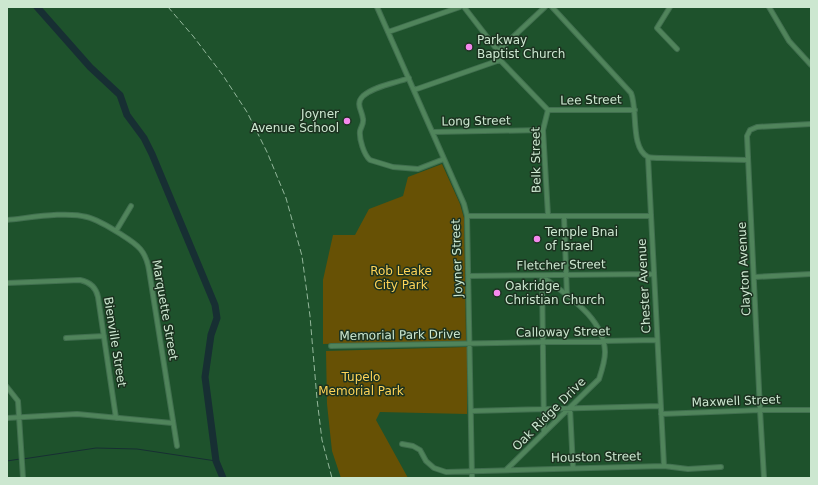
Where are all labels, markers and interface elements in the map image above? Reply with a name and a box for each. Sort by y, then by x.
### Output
place label: Parkway Baptist Church [477,33,565,61]
marker: Parkway Baptist Church [464,42,474,52]
street label: Lee Street [560,92,622,108]
place label: Joyner Avenue School [251,107,339,135]
street label: Long Street [441,113,511,129]
marker: Joyner Avenue School [342,116,352,126]
street label: Belk Street [528,127,544,193]
street label: Joyner Street [449,218,465,298]
street label: Clayton Avenue [735,222,753,316]
place label: Temple Bnai of Israel [544,225,618,253]
marker: Temple Bnai of Israel [532,234,542,244]
street label: Chester Avenue [635,238,653,334]
street label: Fletcher Street [516,257,606,273]
street label: Marquette Street [149,259,181,362]
park label: Rob Leake City Park [370,264,432,292]
place label: Oakridge Christian Church [505,279,605,307]
marker: Oakridge Christian Church [492,288,502,298]
street label: Bienville Street [101,296,129,388]
street label: Calloway Street [516,324,611,340]
street label: Memorial Park Drive [339,327,461,343]
park label: Tupelo Memorial Park [318,370,404,398]
street label: Oak Ridge Drive [510,375,588,453]
street label: Maxwell Street [691,392,781,410]
street label: Houston Street [551,449,641,465]

